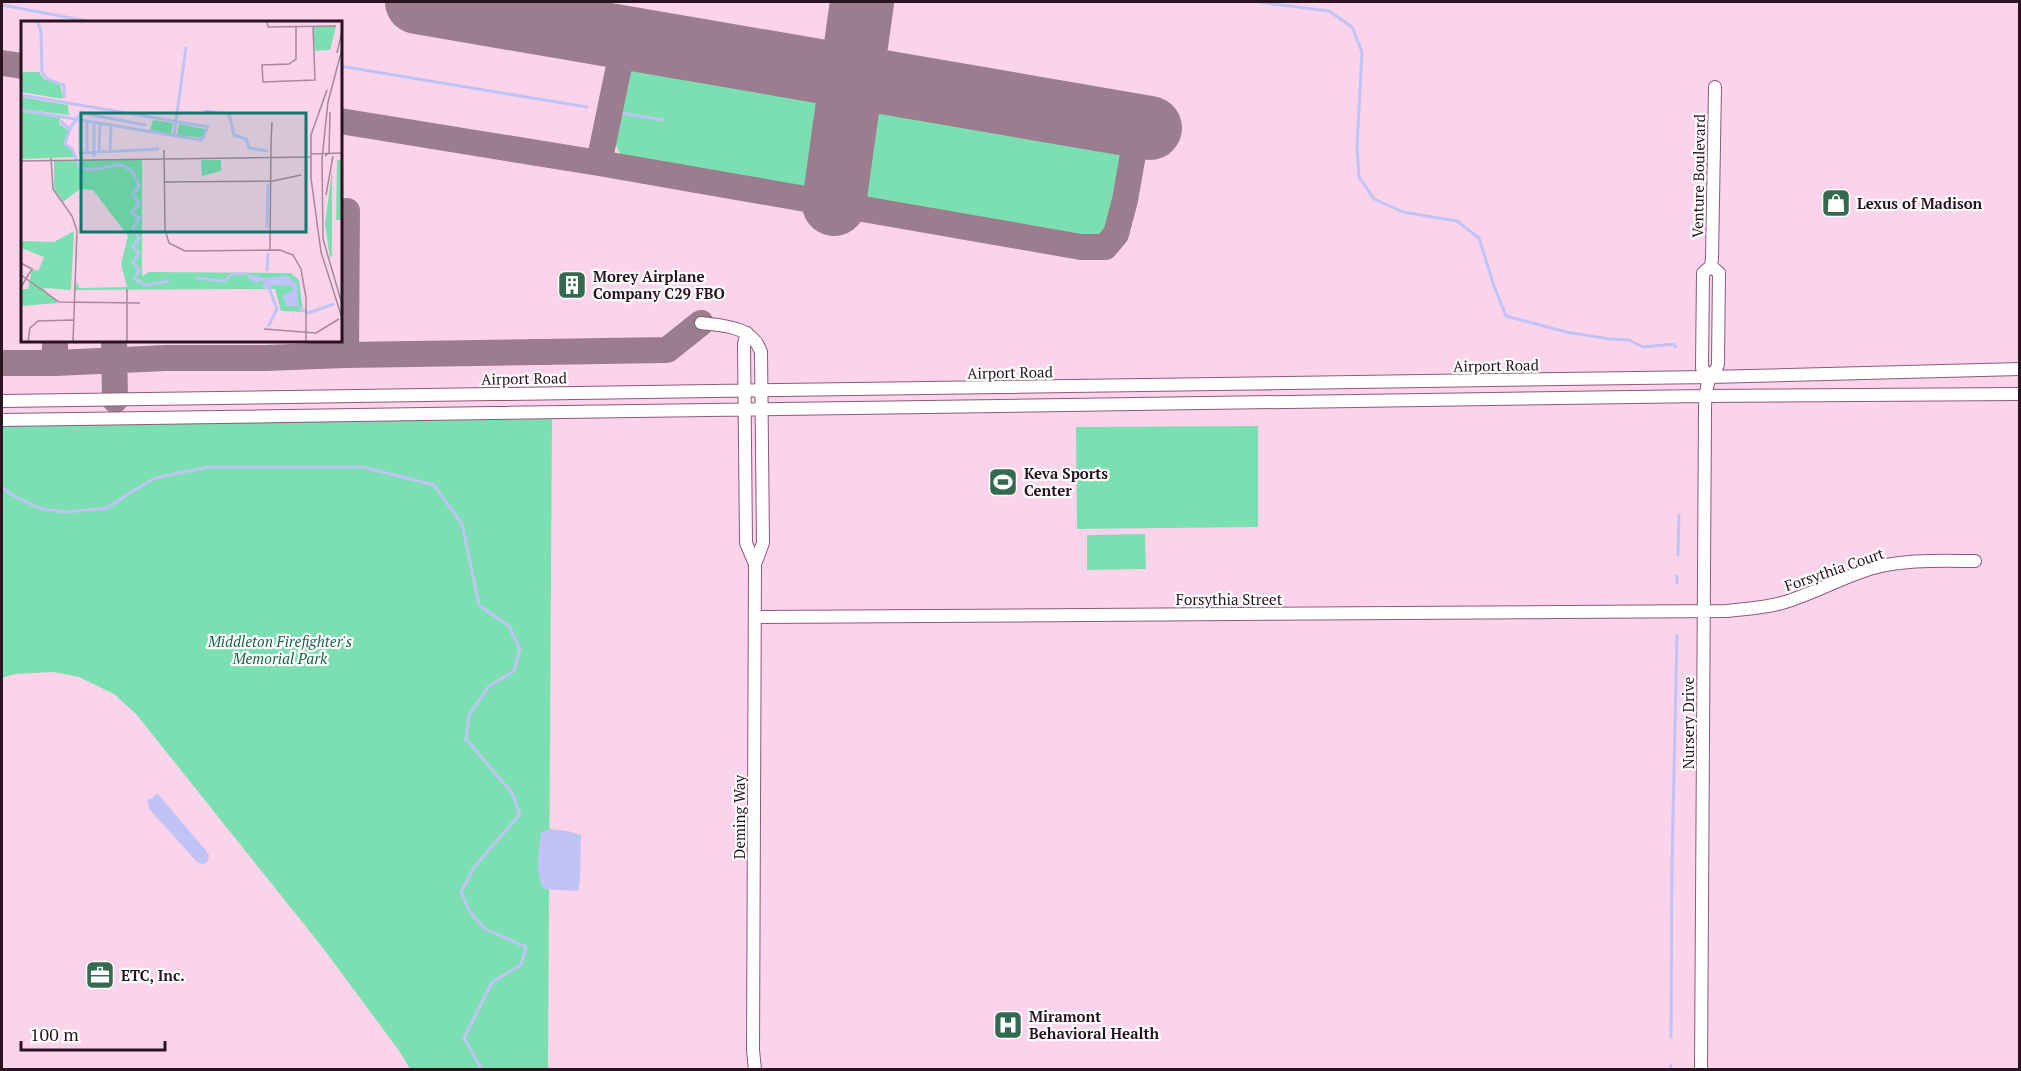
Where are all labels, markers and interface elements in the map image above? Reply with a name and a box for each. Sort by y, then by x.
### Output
inset map [21,21,342,342]
street label: Venture Boulevard [1687,114,1709,238]
shop icon: Lexus of Madison [1820,187,1852,219]
place label: Lexus of Madison [1857,193,1983,213]
place label: Morey Airplane Company C29 FBO [593,266,725,303]
building icon: Morey Airplane Company C29 FBO [556,269,588,301]
street label: Airport Road [1453,354,1539,376]
street label: Airport Road [967,361,1053,383]
street label: Airport Road [481,367,567,389]
place label: Keva Sports Center [1024,463,1108,500]
sports icon: Keva Sports Center [987,466,1019,498]
street label: Forsythia Court [1782,542,1887,595]
street label: Forsythia Street [1176,589,1283,609]
park label: Middleton Firefighter's Memorial Park [207,631,352,668]
street label: Nursery Drive [1678,677,1698,769]
street label: Deming Way [729,774,749,859]
office icon: ETC, Inc. [84,959,116,991]
place label: ETC, Inc. [121,965,185,985]
place label: Miramont Behavioral Health [1029,1006,1159,1043]
hospital icon: Miramont Behavioral Health [992,1009,1024,1041]
scale bar [21,1014,165,1052]
text: 100 m [30,1022,79,1046]

